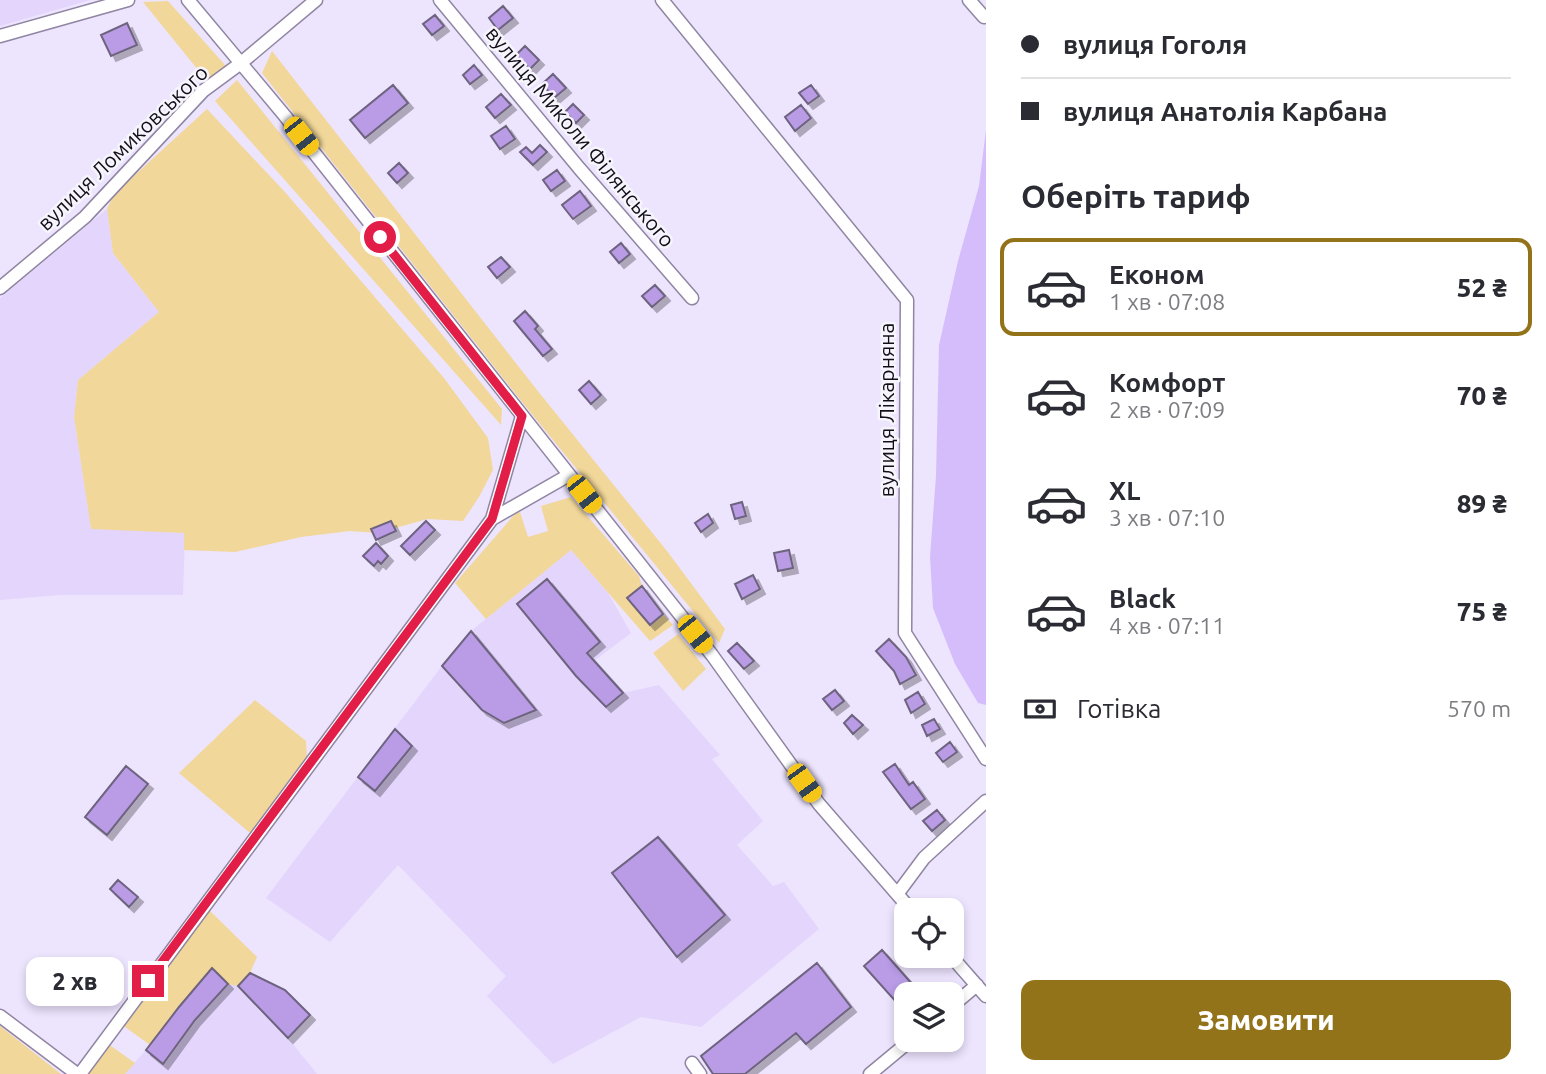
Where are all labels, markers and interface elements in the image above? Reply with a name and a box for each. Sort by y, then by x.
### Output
street label: вулиця Миколи Філянського [481,21,680,251]
text: вулиця Гоголя [1063,30,1247,59]
street label: вулиця Ломиковського [32,60,212,235]
text: вулиця Анатолія Карбана [1063,97,1387,126]
car [280,113,323,159]
text: Оберіть тариф [1021,178,1251,214]
route start [364,221,396,253]
icon: car [1025,256,1088,319]
text: Економ [1109,260,1205,289]
text: 52 ₴ [1457,273,1507,302]
text: 1 хв · 07:08 [1109,289,1225,314]
street label: вулиця Лікарняна [874,323,898,497]
icon: car [1025,364,1088,427]
text: Комфорт [1109,368,1225,397]
text: 70 ₴ [1457,381,1507,410]
text: 2 хв · 07:09 [1109,397,1225,422]
car [563,471,606,517]
icon: car [1025,472,1088,535]
text: XL [1109,476,1140,505]
text: 89 ₴ [1457,489,1507,518]
text: 3 хв · 07:10 [1109,505,1225,530]
icon: car [1025,580,1088,643]
text: Black [1109,584,1176,613]
text: 75 ₴ [1457,597,1507,626]
car [674,611,717,657]
text: 4 хв · 07:11 [1109,613,1225,638]
icon: cash [1021,690,1059,728]
text: Готівка [1077,694,1161,723]
text: 570 m [1447,696,1511,721]
car [784,760,825,806]
map controls [894,898,964,1052]
button: locate [894,898,964,968]
callout: 2 хв [25,956,124,1006]
route end [132,965,164,997]
text: 2 хв [53,969,98,994]
button: Замовити [1021,980,1511,1060]
button: layers [894,982,964,1052]

